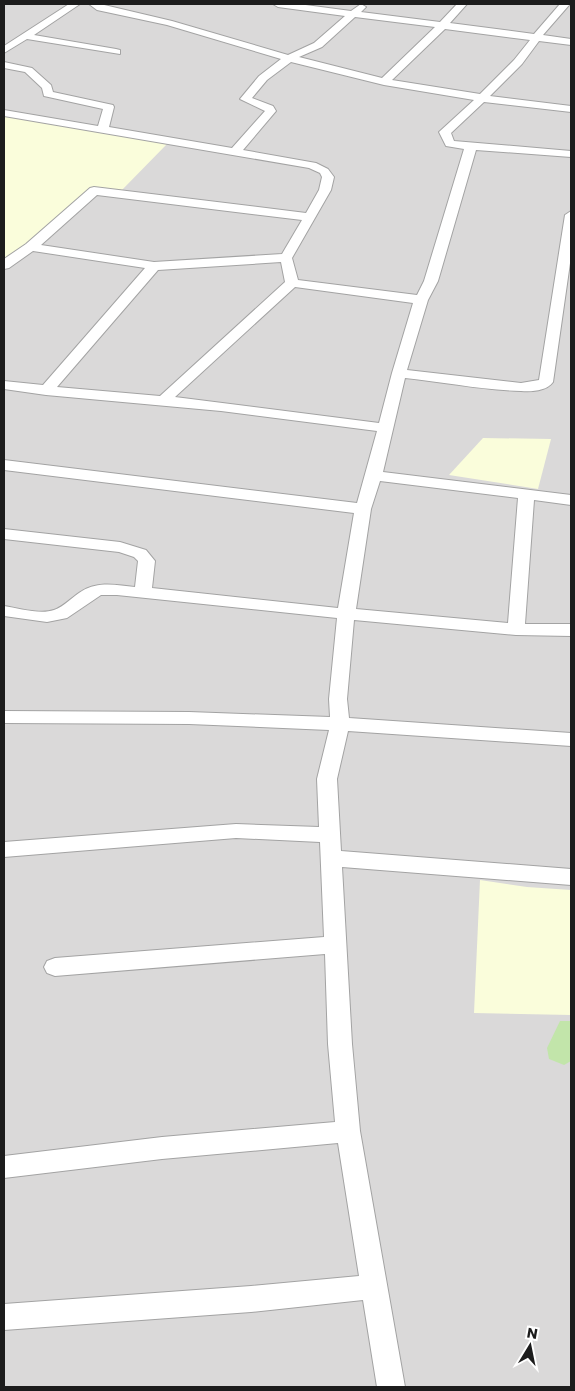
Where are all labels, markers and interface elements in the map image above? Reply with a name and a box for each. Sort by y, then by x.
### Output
north arrow [505,1321,555,1371]
text: N [525,1322,539,1344]

